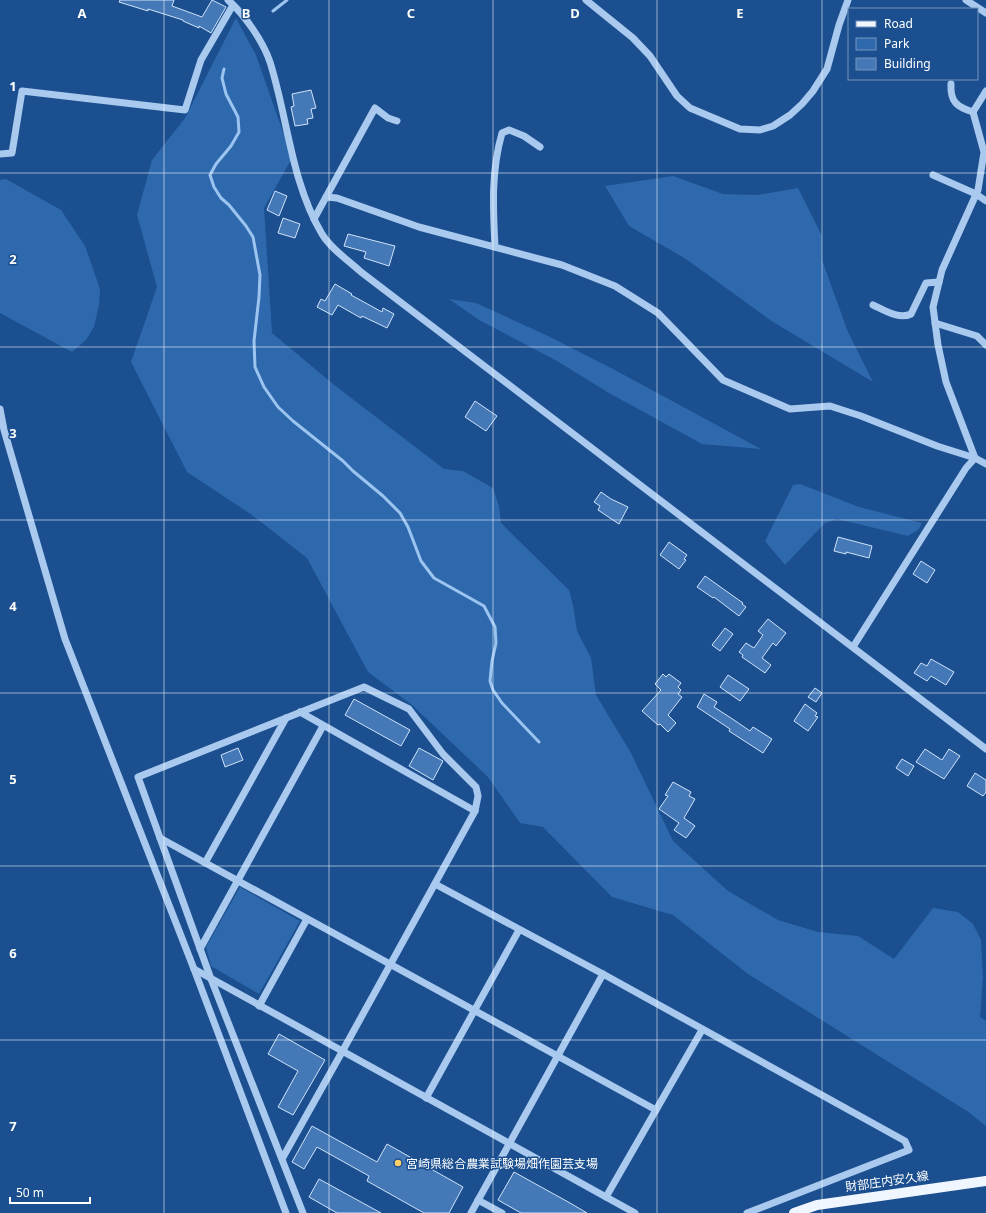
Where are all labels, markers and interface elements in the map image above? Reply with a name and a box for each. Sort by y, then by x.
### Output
text: A [78,4,87,22]
text: B [242,4,250,22]
text: C [407,4,415,22]
text: D [570,4,580,22]
text: E [736,4,744,22]
legend [848,8,978,80]
text: Road [884,15,913,32]
text: Park [884,35,910,52]
text: Building [884,55,931,72]
text: 1 [9,77,17,95]
text: 2 [9,250,17,268]
text: 3 [9,424,17,442]
text: 4 [9,597,17,615]
text: 5 [9,770,17,788]
text: 6 [9,944,17,962]
text: 7 [9,1117,17,1135]
place label: 宮崎県総合農業試験場畑作園芸支場 [406,1155,598,1172]
marker: 宮崎県総合農業試験場畑作園芸支場 [393,1158,403,1168]
street label: 財部庄内安久線 [844,1167,930,1195]
scale bar [10,1179,90,1205]
text: 50 m [16,1184,44,1201]

